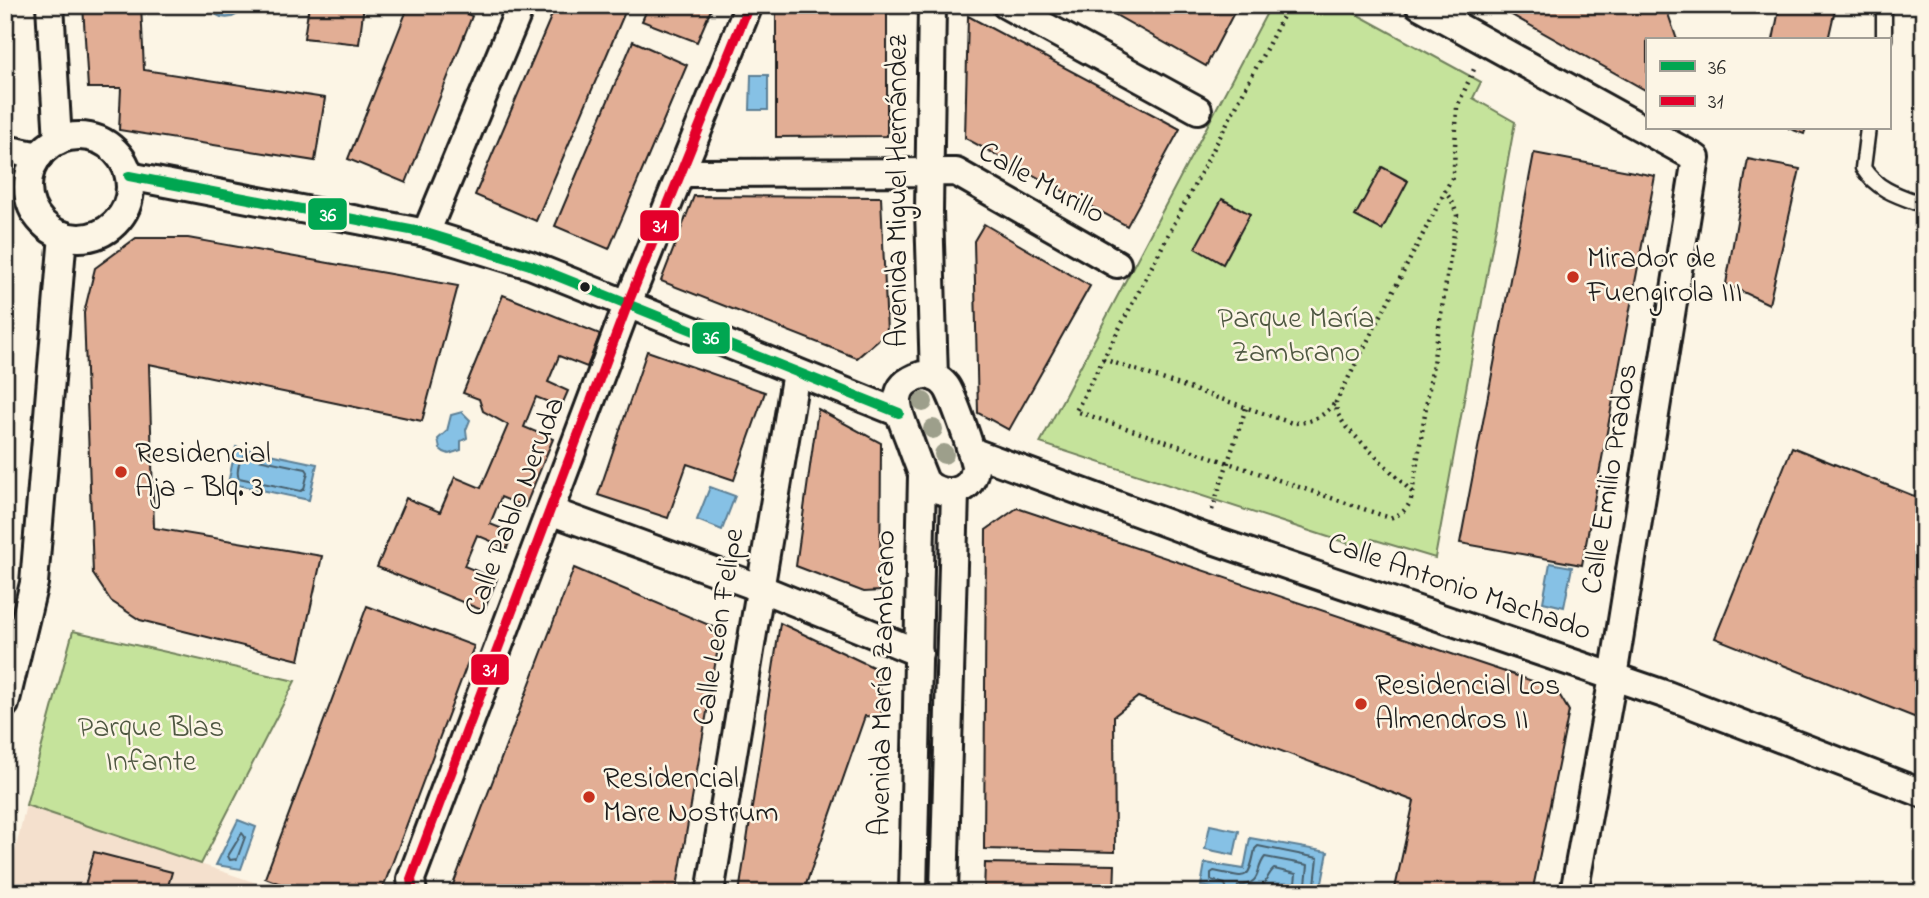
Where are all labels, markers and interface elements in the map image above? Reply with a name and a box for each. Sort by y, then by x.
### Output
street label: Avenida Miguel Hernández [877,34,921,348]
legend [1646,38,1890,130]
text: 36 [1708,54,1726,84]
text: 31 [1708,88,1724,118]
street label: Calle Murillo [969,131,1113,237]
line badge: 36 [307,197,348,231]
text: 36 [319,203,337,230]
line badge: 31 [639,209,680,242]
text: 31 [652,214,667,241]
place label: Mirador de Fuengirola III [1586,238,1742,316]
marker: Mirador de Fuengirola III [1565,269,1581,285]
unlabelled marker [578,280,592,294]
park label: Parque María Zambrano [1218,298,1374,376]
line badge: 36 [691,321,731,355]
text: 36 [702,326,720,353]
street label: Calle Emilio Prados [1571,361,1651,597]
street label: Calle Pablo Neruda [454,391,578,623]
place label: Residencial Aja - Blq. 3 [135,433,271,511]
marker: Residencial Aja - Blq. 3 [113,464,129,480]
street label: Calle Antonio Machado [1321,522,1597,654]
street label: Calle León Felipe [683,525,757,729]
street label: Avenida María Zambrano [859,530,909,836]
line badge: 31 [470,653,510,686]
text: 31 [482,658,497,685]
place label: Residencial Los Almendros II [1375,665,1560,743]
marker: Residencial Los Almendros II [1353,696,1369,712]
park label: Parque Blas Infante [78,707,224,785]
place label: Residencial Mare Nostrum [603,758,779,836]
marker: Residencial Mare Nostrum [581,789,597,805]

